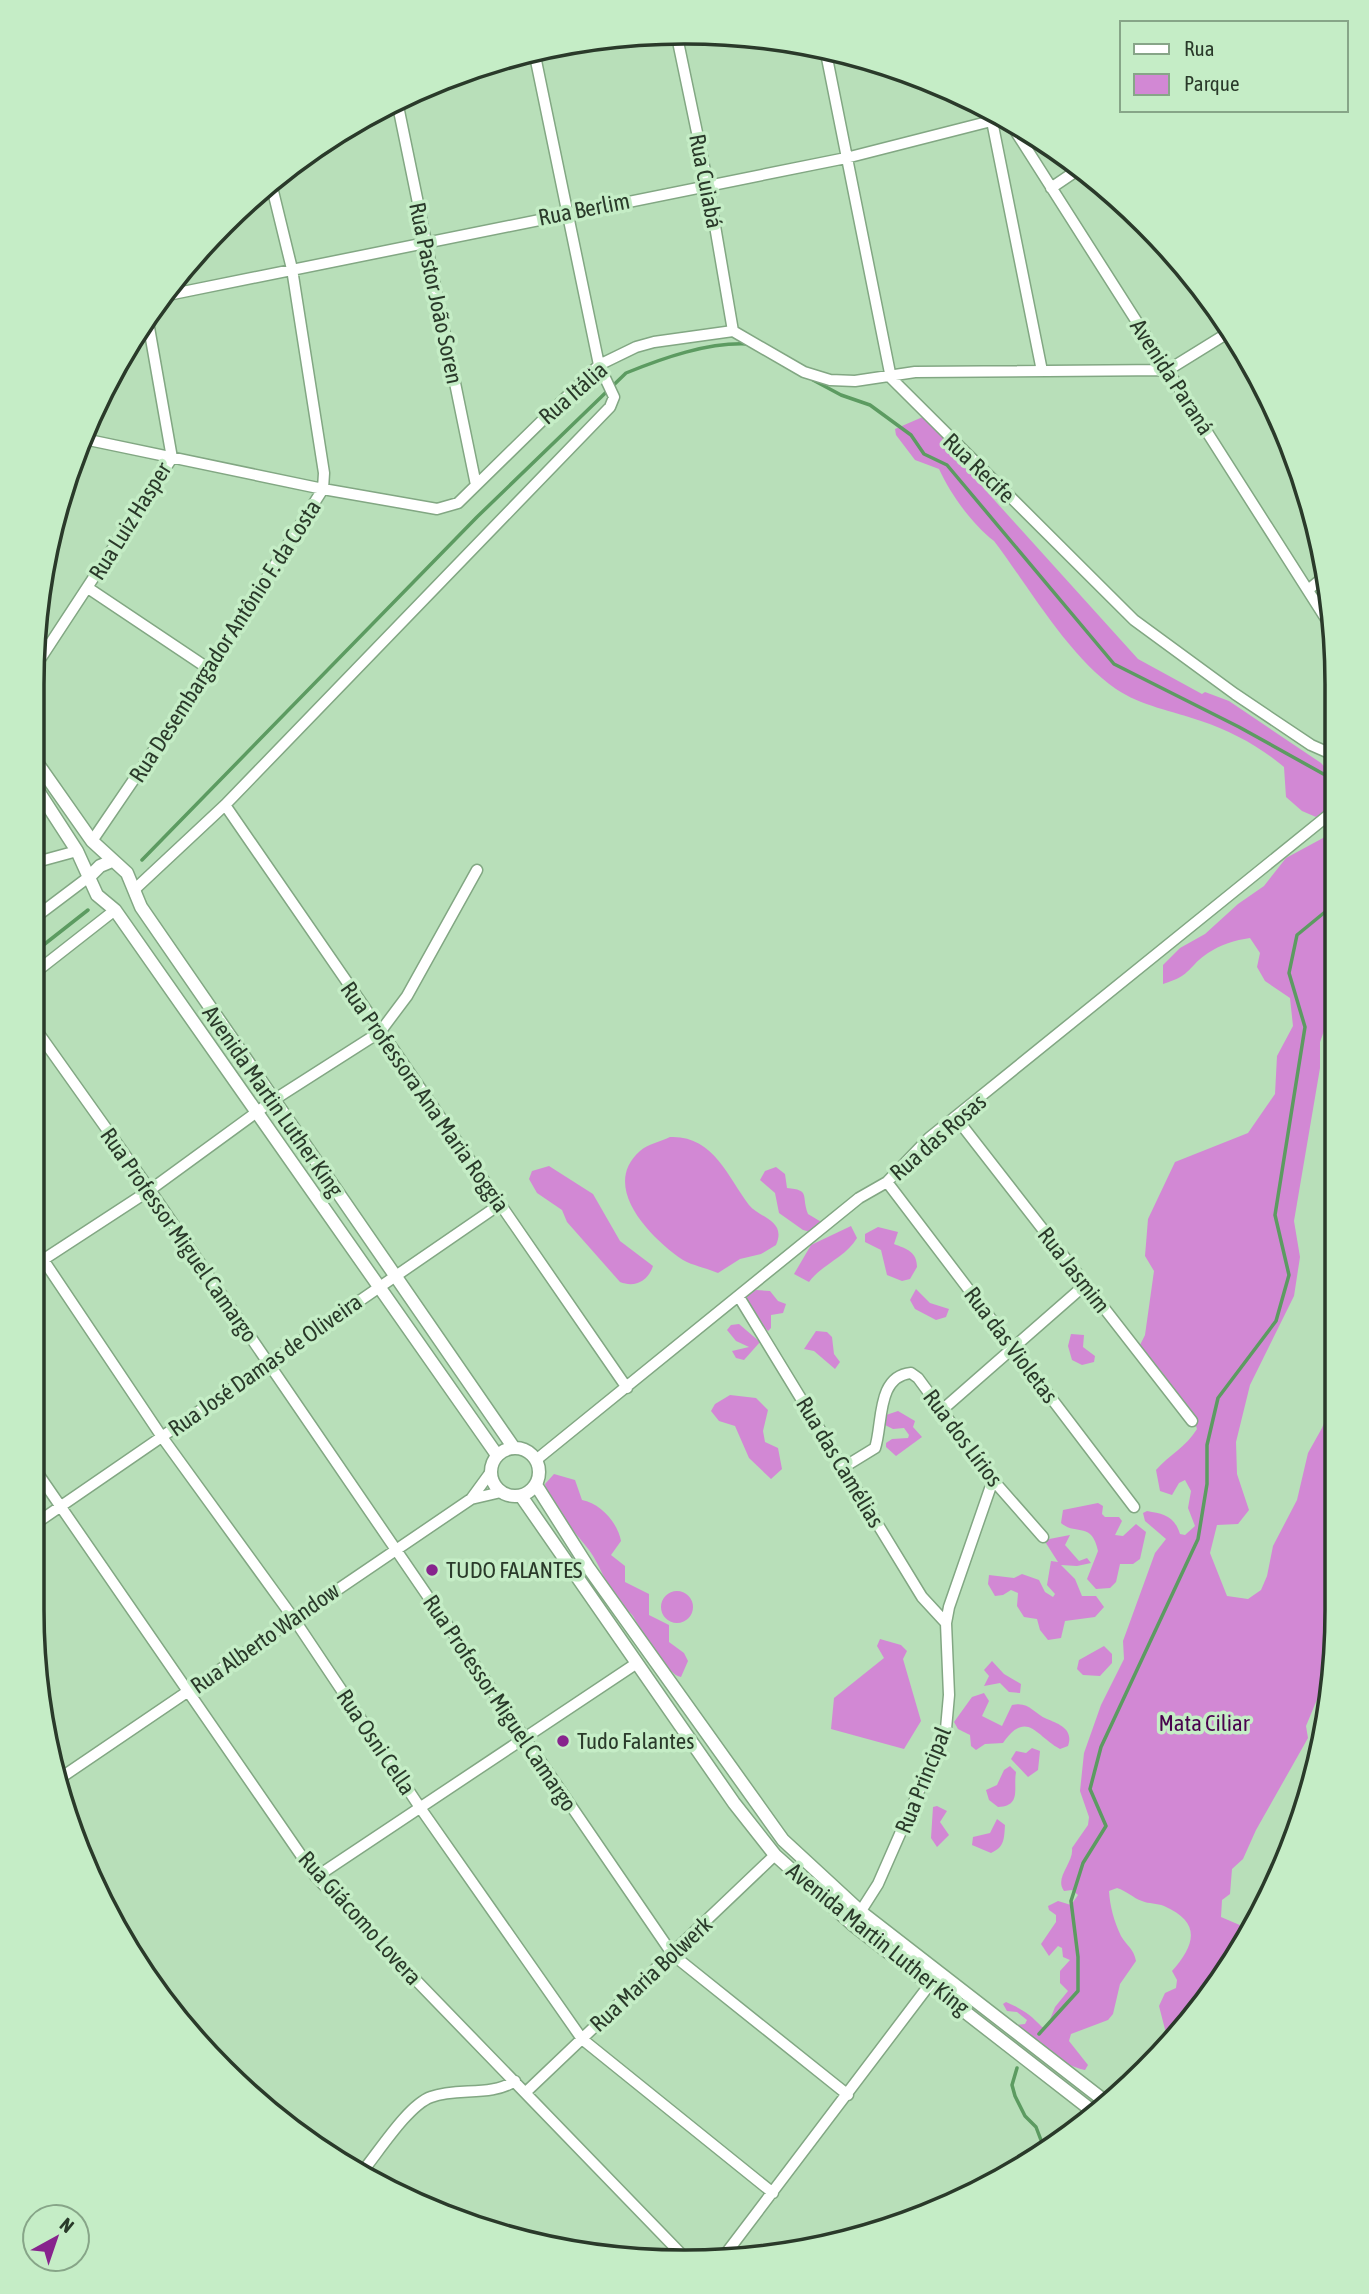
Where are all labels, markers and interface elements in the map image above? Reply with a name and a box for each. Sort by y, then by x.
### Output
legend [1120,21,1348,112]
text: Rua [1184,36,1214,60]
text: Parque [1184,71,1239,95]
street label: Rua Cuiabá [684,132,728,230]
street label: Rua Berlim [536,187,632,231]
street label: Rua Pastor João Soren [404,200,468,386]
street label: Avenida Paraná [1125,314,1219,440]
street label: Rua Itália [534,356,612,430]
street label: Rua Recife [938,428,1020,508]
street label: Rua Luiz Hasper [84,456,177,584]
street label: Rua Desembargador Antônio F. da Costa [124,495,326,787]
street label: Rua Professora Ana Maria Roggia [335,977,515,1217]
street label: Avenida Martin Luther King [197,1001,349,1201]
street label: Rua das Rosas [885,1088,991,1186]
street label: Rua Professor Miguel Camargo [95,1123,263,1347]
street label: Rua Jasmim [1033,1222,1115,1318]
street label: Rua das Violetas [959,1282,1063,1408]
street label: Rua José Damas de Oliveira [163,1288,367,1442]
street label: Rua dos Lírios [918,1384,1008,1492]
street label: Rua das Camélias [791,1392,889,1532]
place label: TUDO FALANTES [446,1557,583,1583]
marker: TUDO FALANTES [424,1562,440,1578]
street label: Rua Alberto Wandow [186,1577,344,1699]
street label: Rua Professor Miguel Camargo [418,1590,582,1816]
street label: Rua Osni Cella [331,1684,421,1800]
park label: Mata Ciliar [1158,1710,1251,1736]
street label: Rua Principal [890,1723,956,1837]
place label: Tudo Falantes [577,1728,694,1754]
marker: Tudo Falantes [555,1733,571,1749]
street label: Rua Giácomo Lovera [293,1846,427,1990]
street label: Avenida Martin Luther King [782,1858,974,2021]
street label: Rua Maria Bolwerk [585,1911,717,2037]
north arrow [21,2203,91,2273]
text: N [56,2213,78,2237]

